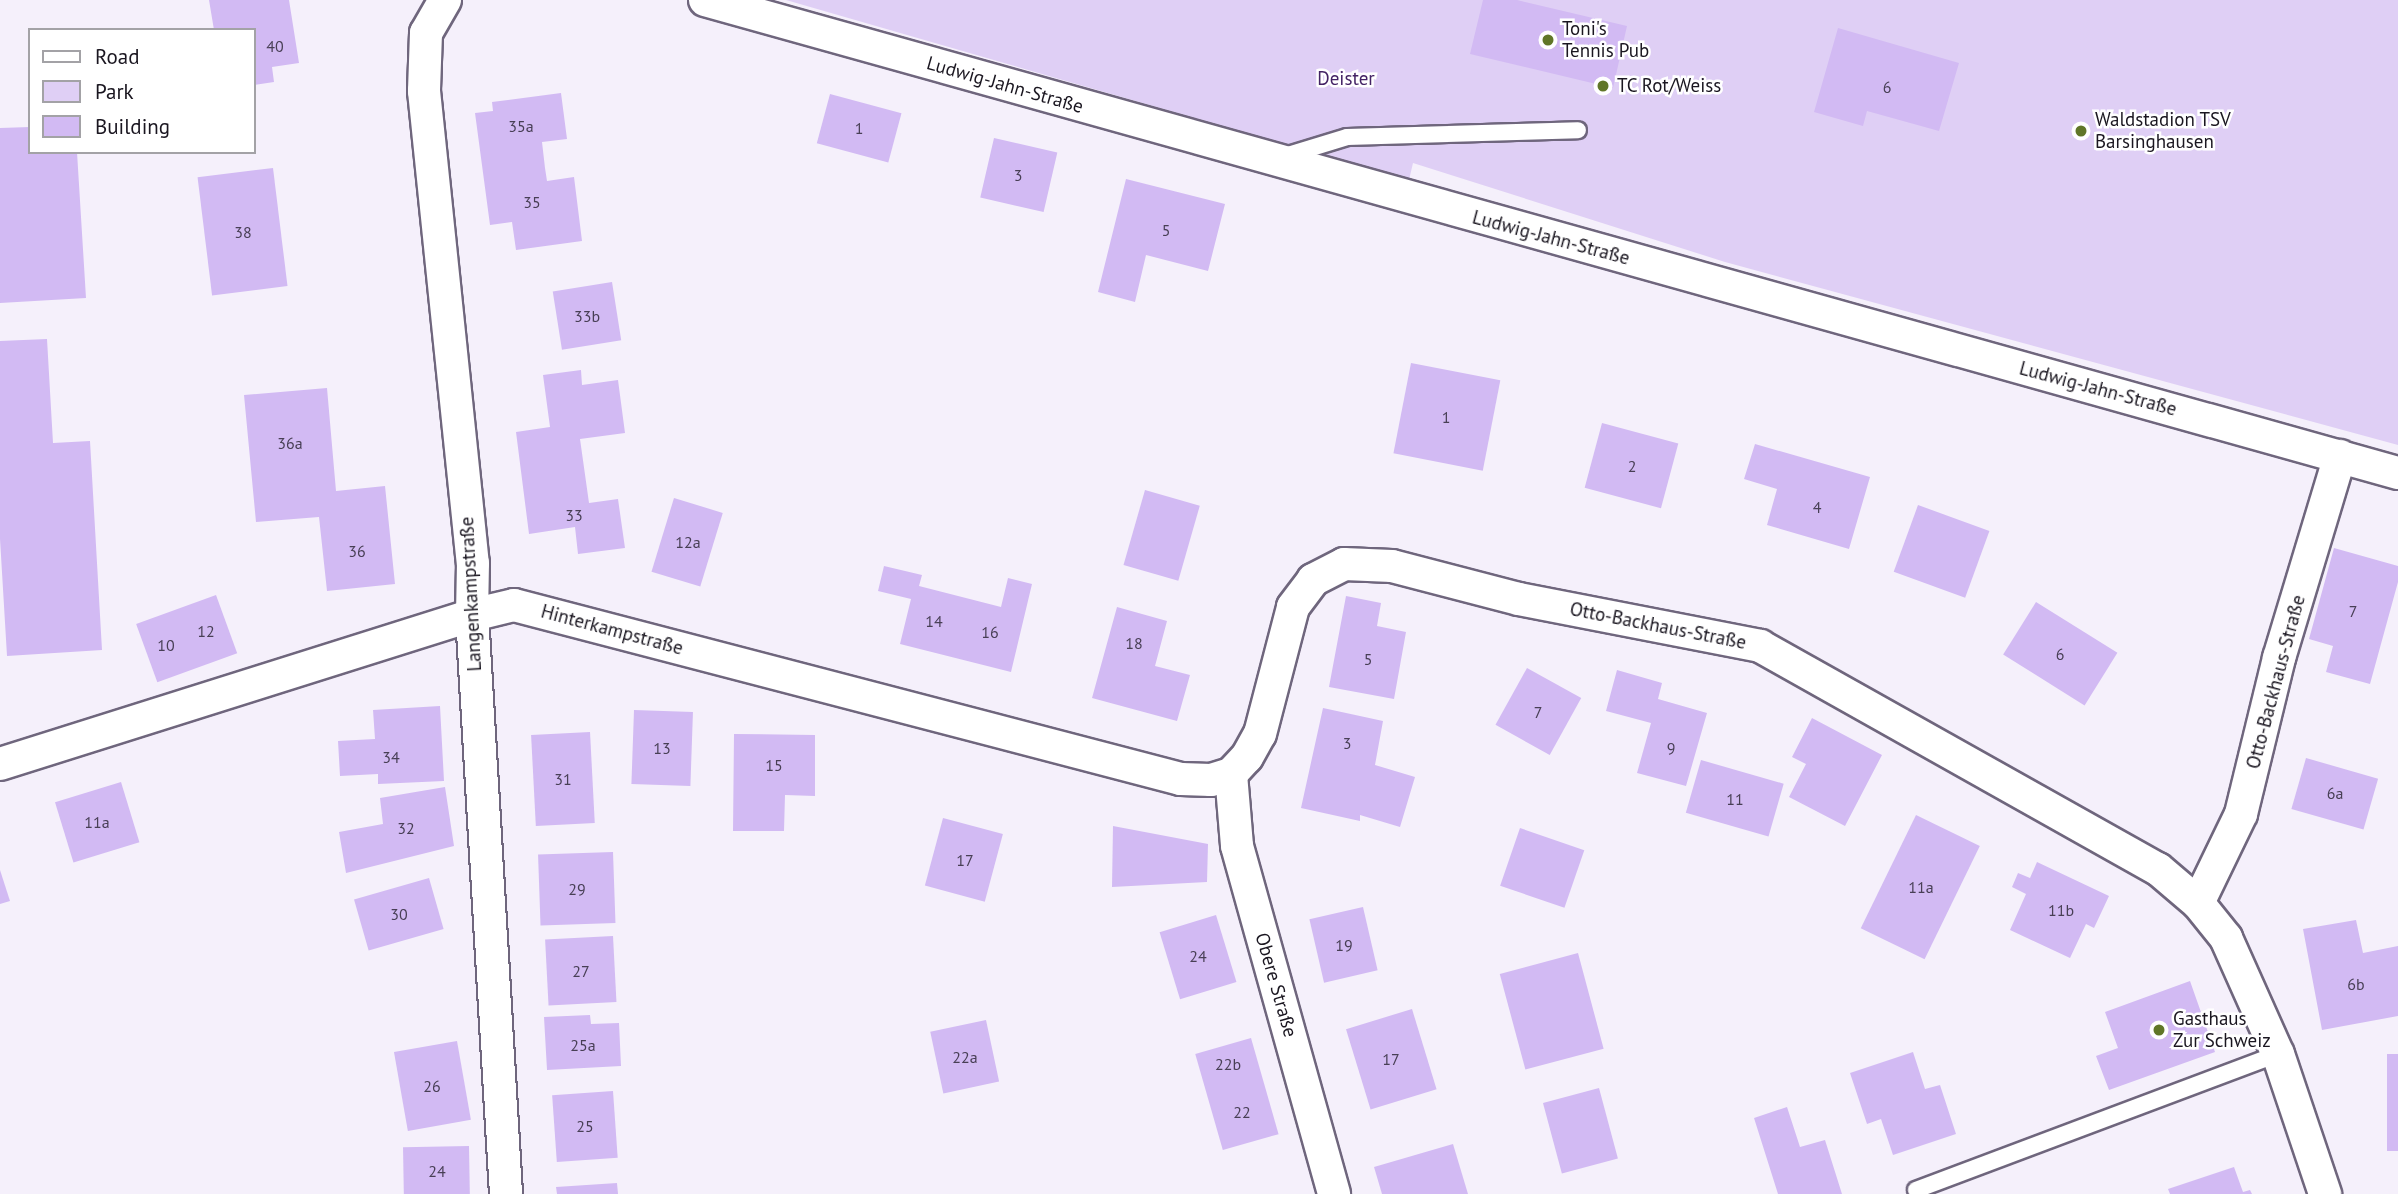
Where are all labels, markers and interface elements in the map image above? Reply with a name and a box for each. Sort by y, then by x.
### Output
place label: Toni's Tennis Pub [1562,18,1649,62]
legend [28,28,256,154]
marker: Toni's Tennis Pub [1540,32,1556,48]
house number: 40 [266,36,284,56]
text: Road [95,43,139,70]
street label: Ludwig-Jahn-Straße [924,52,1086,118]
park label: Deister [1317,68,1375,90]
place label: TC Rot/Weiss [1617,75,1722,97]
house number: 6 [1883,77,1891,97]
text: Park [95,78,134,105]
marker: TC Rot/Weiss [1595,78,1611,94]
place label: Waldstadion TSV Barsinghausen [2095,109,2231,153]
text: Building [95,113,170,140]
house number: 35a [508,116,534,136]
house number: 1 [855,118,863,138]
marker: Waldstadion TSV Barsinghausen [2073,123,2089,139]
house number: 3 [1014,165,1022,185]
house number: 35 [523,192,541,212]
street label: Ludwig-Jahn-Straße [1470,206,1632,270]
house number: 5 [1162,220,1170,240]
house number: 38 [234,222,252,242]
house number: 33b [574,306,600,326]
street label: Ludwig-Jahn-Straße [2017,357,2179,421]
house number: 1 [1442,407,1450,427]
house number: 36a [277,433,303,453]
house number: 2 [1628,456,1636,476]
house number: 4 [1813,497,1821,517]
house number: 33 [565,505,583,525]
street label: Langenkampstraße [456,516,486,672]
house number: 12a [675,532,701,552]
house number: 36 [348,541,366,561]
street label: Otto-Backhaus-Straße [2242,593,2310,771]
street label: Otto-Backhaus-Straße [1568,598,1748,654]
street label: Hinterkampstraße [539,600,685,660]
house number: 7 [2349,601,2357,621]
house number: 14 [925,611,943,631]
house number: 12 [197,621,215,641]
house number: 16 [981,622,999,642]
house number: 18 [1125,633,1143,653]
house number: 10 [157,635,175,655]
house number: 6 [2056,644,2064,664]
house number: 5 [1364,649,1372,669]
house number: 7 [1534,702,1542,722]
house number: 3 [1343,733,1351,753]
house number: 13 [653,738,671,758]
house number: 9 [1667,738,1675,758]
house number: 34 [382,747,400,767]
house number: 15 [765,755,783,775]
house number: 31 [554,769,572,789]
house number: 6a [2327,783,2343,803]
house number: 11 [1726,789,1744,809]
house number: 11a [84,812,110,832]
house number: 32 [397,818,415,838]
house number: 17 [956,850,974,870]
house number: 11a [1908,877,1934,897]
house number: 29 [568,879,586,899]
house number: 11b [2048,900,2074,920]
house number: 30 [390,904,408,924]
street label: Obere Straße [1250,930,1302,1040]
house number: 19 [1335,935,1353,955]
house number: 24 [1189,946,1207,966]
house number: 27 [572,961,590,981]
house number: 6b [2347,974,2365,994]
place label: Gasthaus Zur Schweiz [2173,1008,2271,1052]
marker: Gasthaus Zur Schweiz [2151,1022,2167,1038]
house number: 25a [570,1035,596,1055]
house number: 22a [952,1047,978,1067]
house number: 17 [1382,1049,1400,1069]
house number: 22b [1215,1054,1241,1074]
house number: 26 [423,1076,441,1096]
house number: 22 [1233,1102,1251,1122]
house number: 25 [576,1116,594,1136]
house number: 24 [428,1161,446,1181]

